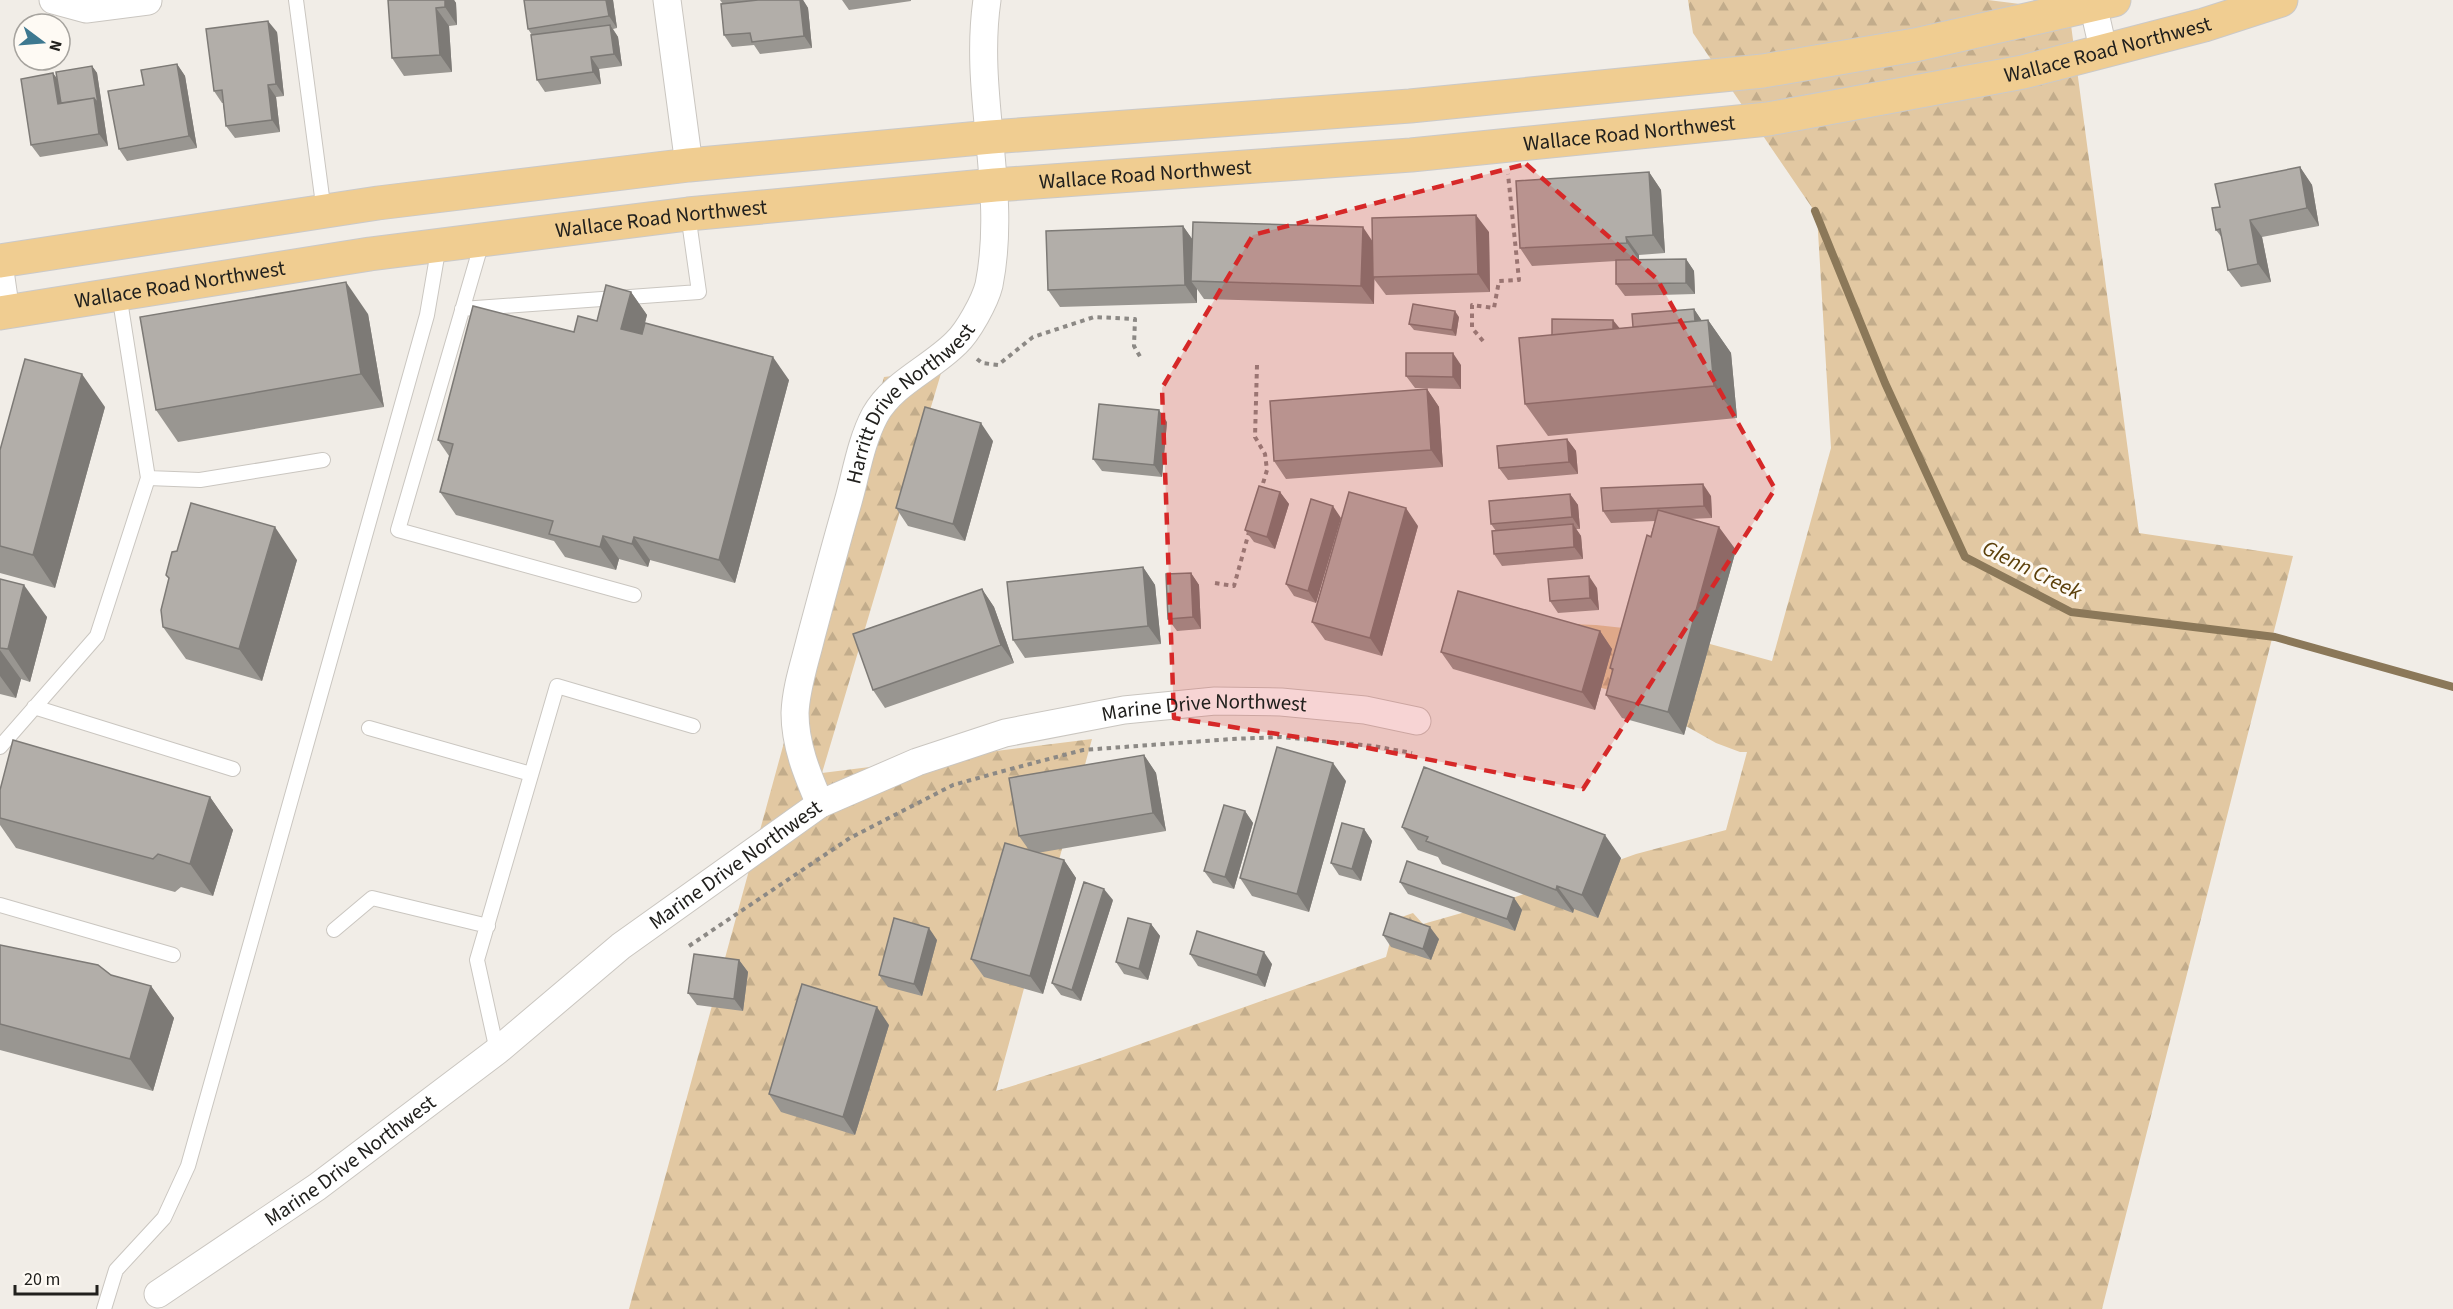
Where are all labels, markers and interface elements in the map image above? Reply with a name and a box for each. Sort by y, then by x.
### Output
street label: Wallace Road Northwest [2001,9,2215,90]
north arrow [12,12,72,72]
text: N [43,38,67,54]
street label: Wallace Road Northwest [1522,107,1737,159]
street label: Wallace Road Northwest [1038,152,1252,197]
street label: Wallace Road Northwest [554,192,768,246]
street label: Wallace Road Northwest [72,253,287,316]
street label: Harritt Drive Northwest [838,317,982,487]
water label: Glenn Creek [1977,532,2088,608]
street label: Marine Drive Northwest [1099,686,1308,729]
street label: Marine Drive Northwest [643,792,828,937]
street label: Marine Drive Northwest [258,1087,442,1233]
scale bar [15,1258,98,1296]
text: 20 m [24,1267,60,1292]

